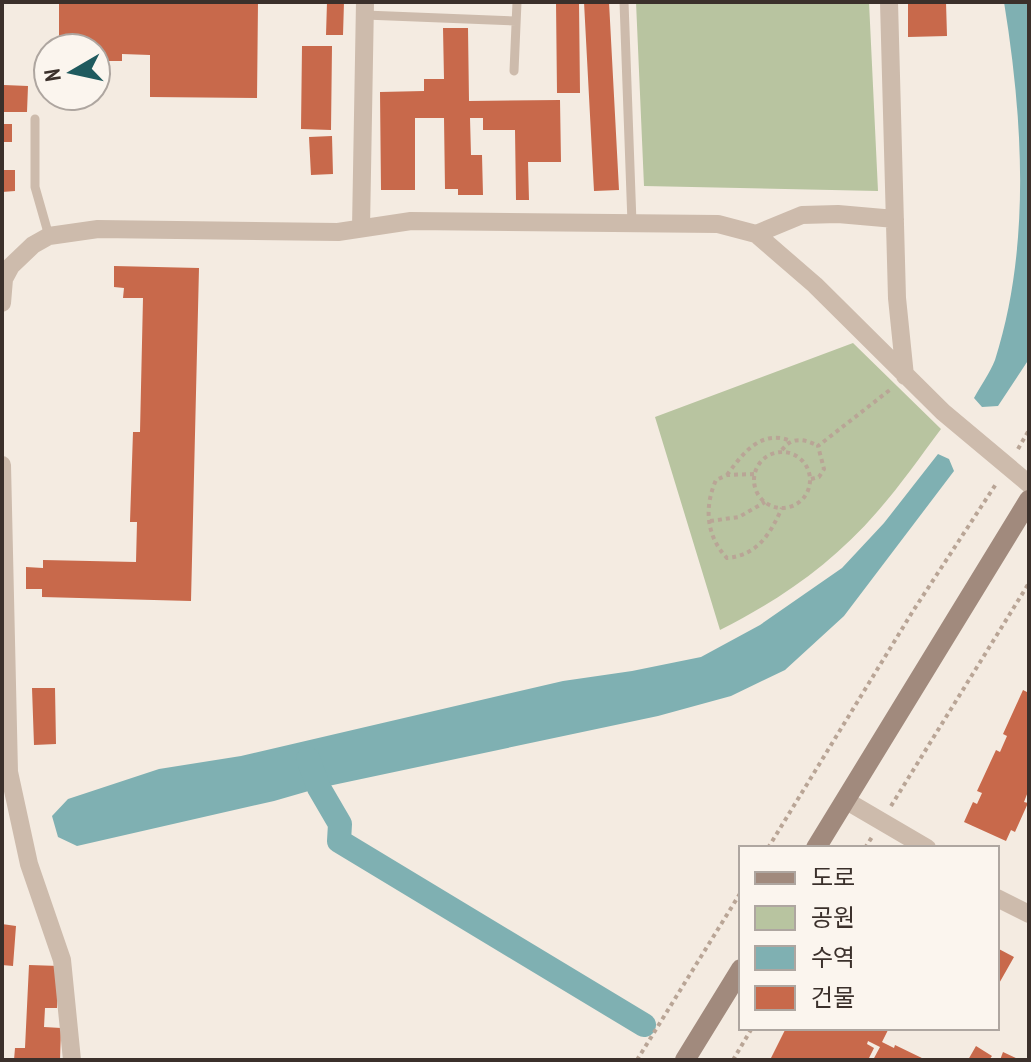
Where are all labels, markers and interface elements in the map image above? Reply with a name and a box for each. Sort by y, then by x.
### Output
north arrow [32,32,112,112]
text: N [37,67,67,83]
legend [739,846,999,1030]
text: 도로 [811,862,855,893]
text: 공원 [811,902,855,933]
text: 수역 [811,942,855,973]
text: 건물 [811,982,855,1013]

